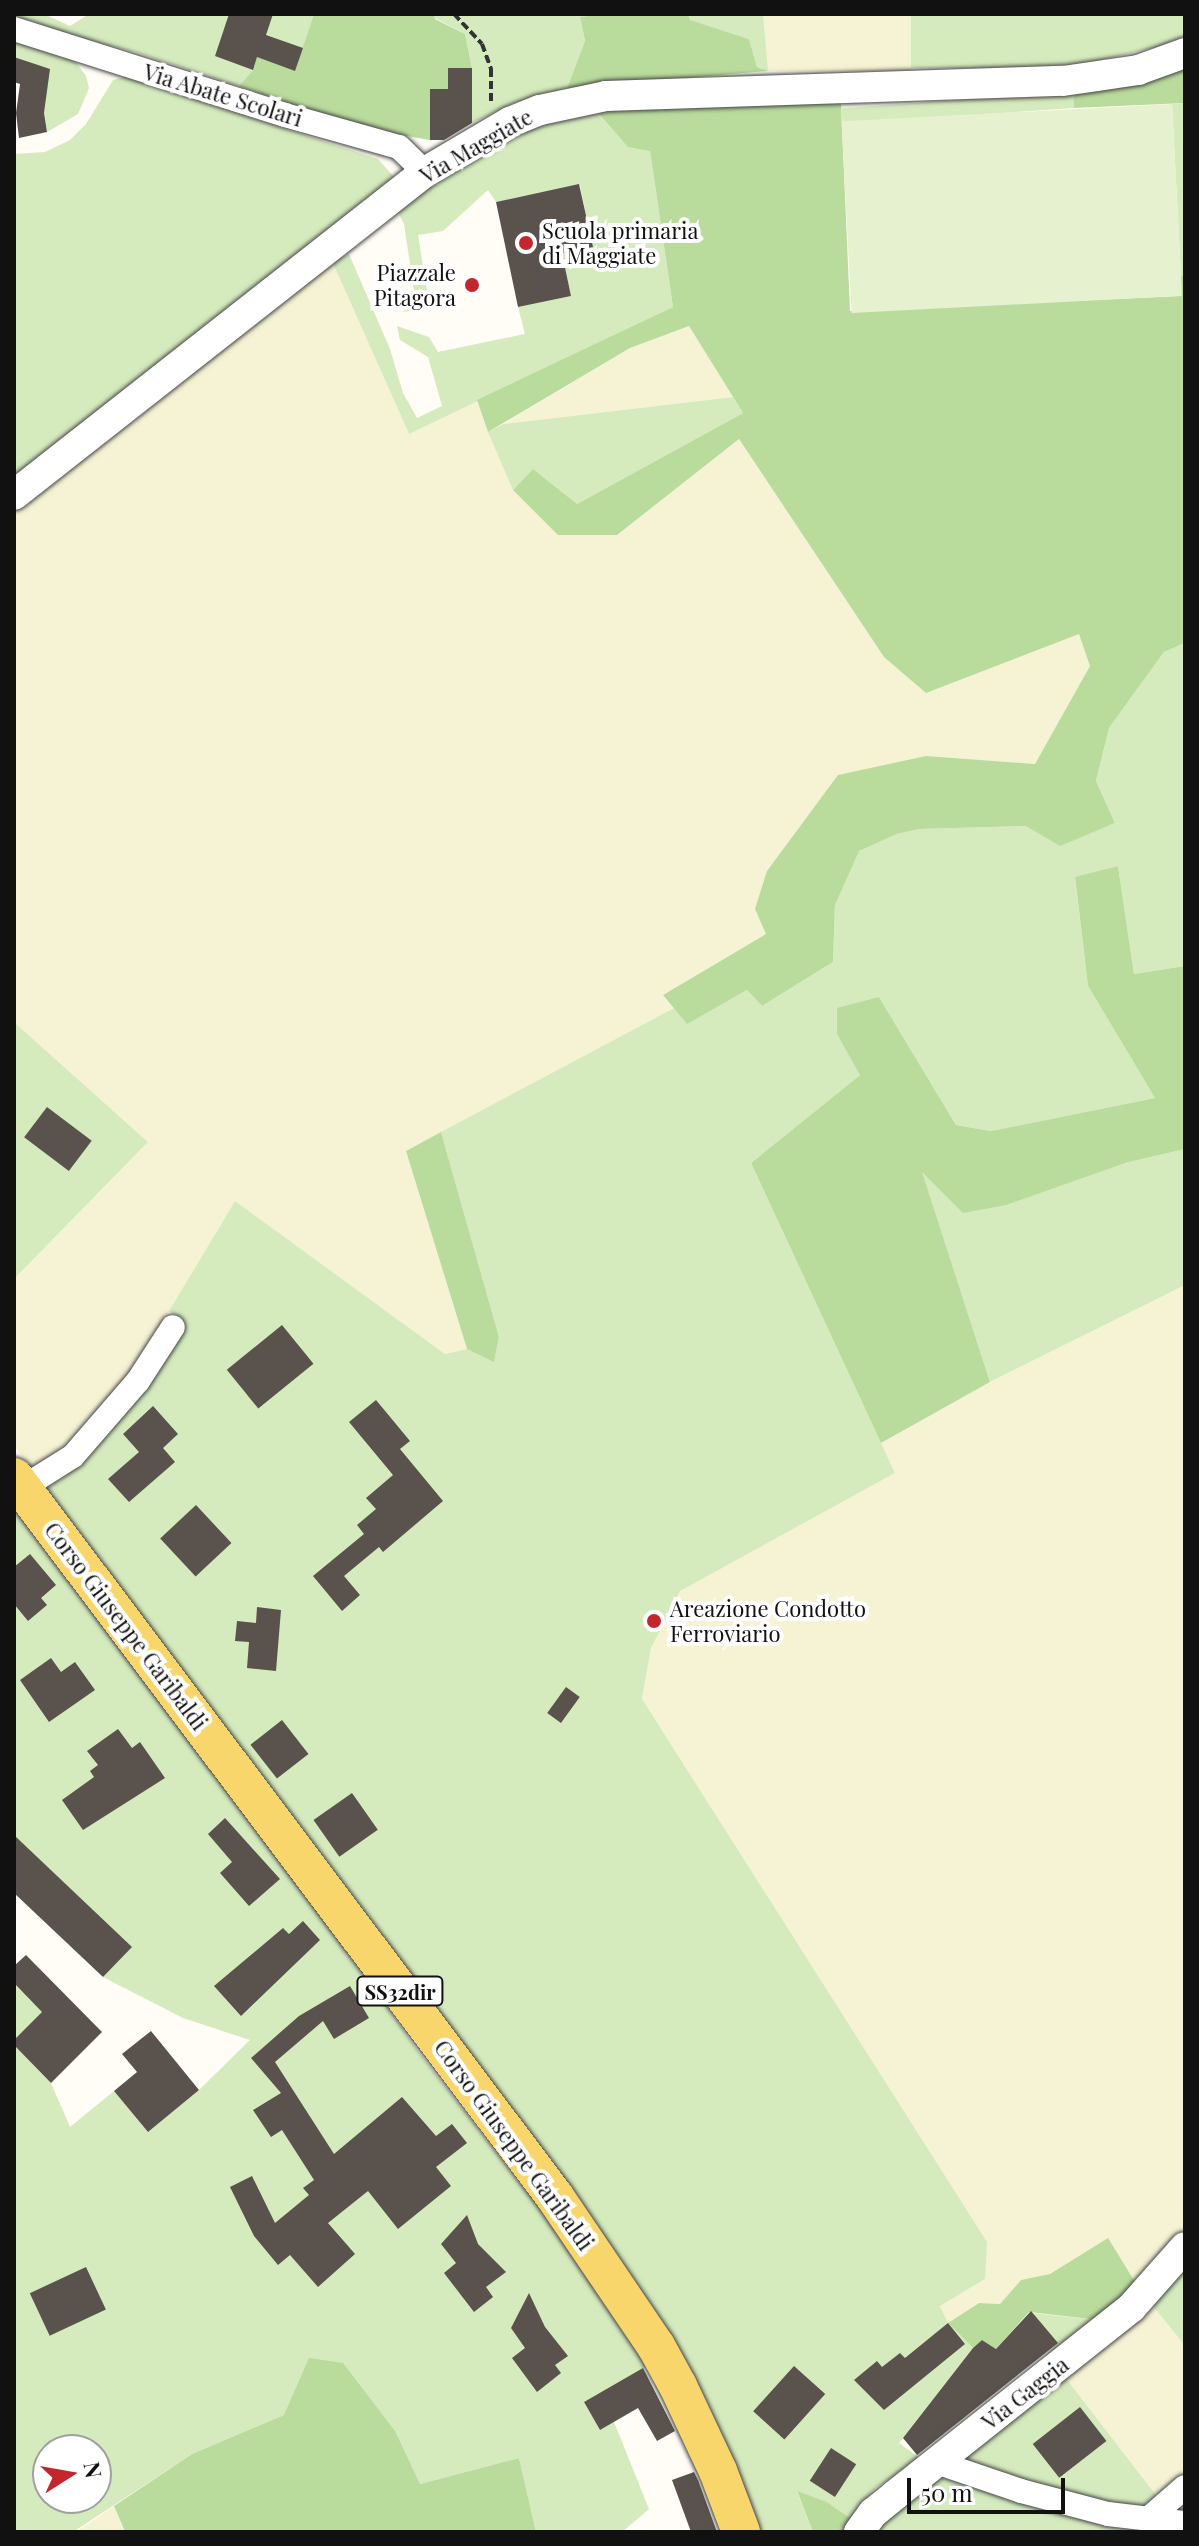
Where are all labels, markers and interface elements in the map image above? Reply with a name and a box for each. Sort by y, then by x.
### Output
street label: Via Abate Scolari [140,58,306,132]
street label: Via Maggiate [415,103,537,189]
place label: Scuola primaria di Maggiate [542,217,699,268]
marker: Scuola primaria di Maggiate [517,234,535,252]
place label: Piazzale Pitagora [374,259,456,310]
marker: Piazzale Pitagora [463,276,481,294]
street label: Corso Giuseppe Garibaldi [39,1517,213,1735]
place label: Areazione Condotto Ferroviario [670,1595,866,1646]
marker: Areazione Condotto Ferroviario [645,1612,663,1630]
road number: SS32dir [356,1975,444,2007]
street label: Corso Giuseppe Garibaldi [429,2035,599,2255]
street label: Via Gaggia [976,2351,1074,2435]
north arrow [32,2434,112,2514]
text: N [77,2459,110,2480]
scale bar [911,2462,1069,2512]
text: 50 m [921,2476,973,2508]

